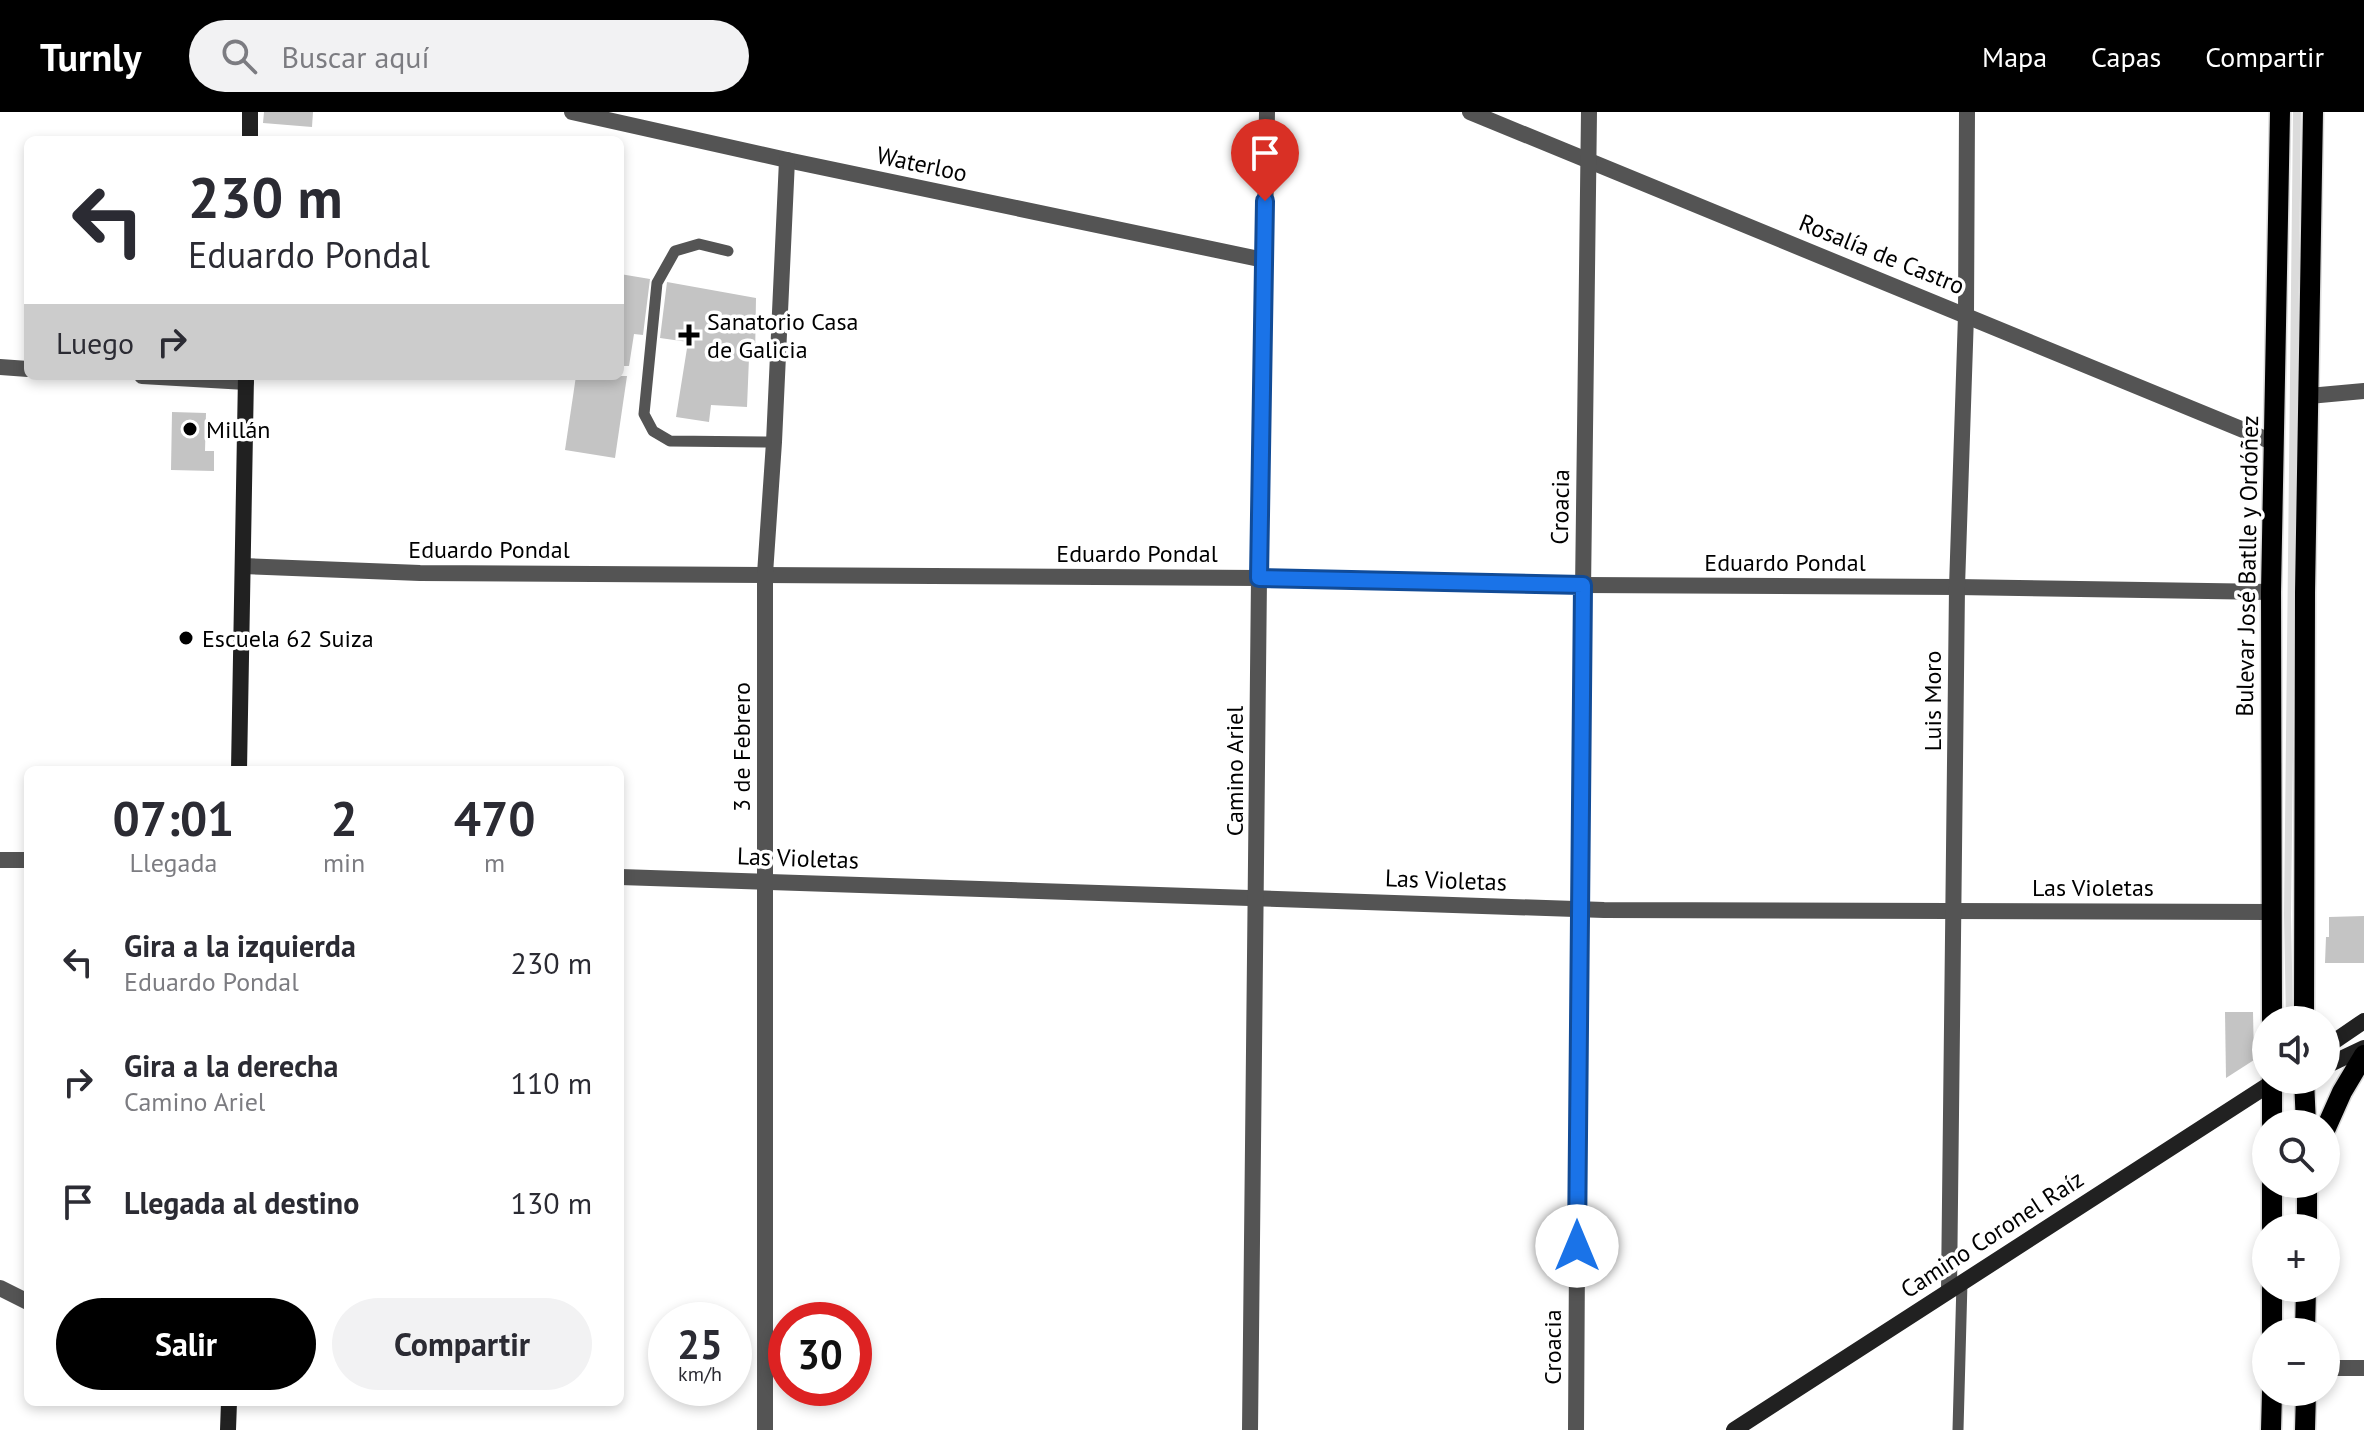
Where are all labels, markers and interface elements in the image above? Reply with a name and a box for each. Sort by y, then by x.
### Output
search box [189,20,749,92]
text: Turnly [40,32,141,81]
icon: search [217,34,261,78]
text: Buscar aquí [281,37,430,76]
text: Mapa [1982,38,2047,75]
text: Capas [2091,38,2161,75]
text: Compartir [2205,38,2324,75]
pin [1231,119,1299,201]
icon: arrive [1243,131,1287,175]
street label: Waterloo [874,139,970,189]
text: 230 m [188,161,343,233]
icon: left [56,168,160,272]
street label: Rosalía de Castro [1795,207,1969,301]
text: Eduardo Pondal [188,231,430,278]
place label: Sanatorio Casa de Galicia [707,306,859,365]
icon: right [150,320,194,364]
text: Luego [56,323,134,362]
marker: Sanatorio Casa de Galicia [678,324,700,346]
place label: Millán [206,414,270,445]
street label: Bulevar José Batlle y Ordóñez [2229,415,2265,717]
marker: Millán [181,420,199,438]
street label: Croacia [1544,469,1576,545]
street label: Eduardo Pondal [408,534,570,565]
street label: Eduardo Pondal [1056,538,1218,569]
street label: Eduardo Pondal [1704,547,1866,578]
place label: Escuela 62 Suiza [202,623,374,654]
marker: Escuela 62 Suiza [177,629,195,647]
street label: Luis Moro [1917,651,1948,751]
street label: 3 de Febrero [726,682,757,812]
street label: Camino Ariel [1219,706,1250,836]
text: 07:01 [113,787,234,849]
text: 2 [330,787,358,849]
text: 470 [454,787,535,849]
street label: Las Violetas [737,840,859,876]
text: Llegada [130,846,217,879]
text: min [323,846,365,879]
text: m [484,846,505,879]
street label: Las Violetas [1385,862,1507,898]
street label: Las Violetas [2032,872,2154,903]
text: Gira a la izquierda [124,926,356,965]
icon: left [56,940,100,984]
text: 230 m [511,943,592,982]
text: Eduardo Pondal [124,965,299,998]
map controls [2252,1006,2340,1406]
button: sound [2252,1006,2340,1094]
text: Gira a la derecha [124,1046,338,1085]
icon: right [56,1060,100,1104]
text: 110 m [511,1063,592,1102]
text: Camino Ariel [124,1085,265,1118]
button: search [2252,1110,2340,1198]
street label: Camino Coronel Raíz [1895,1163,2089,1305]
icon: arrive [56,1180,100,1224]
text: Llegada al destino [124,1183,359,1222]
text: 130 m [511,1183,592,1222]
position arrow [1535,1204,1619,1288]
button: + [2252,1214,2340,1302]
button: Salir [56,1298,316,1390]
button: Compartir [332,1298,592,1390]
speed limit sign: 30 [768,1302,872,1406]
street label: Croacia [1537,1309,1568,1385]
text: 25 [677,1318,723,1370]
button: − [2252,1318,2340,1406]
text: km/h [678,1361,722,1387]

